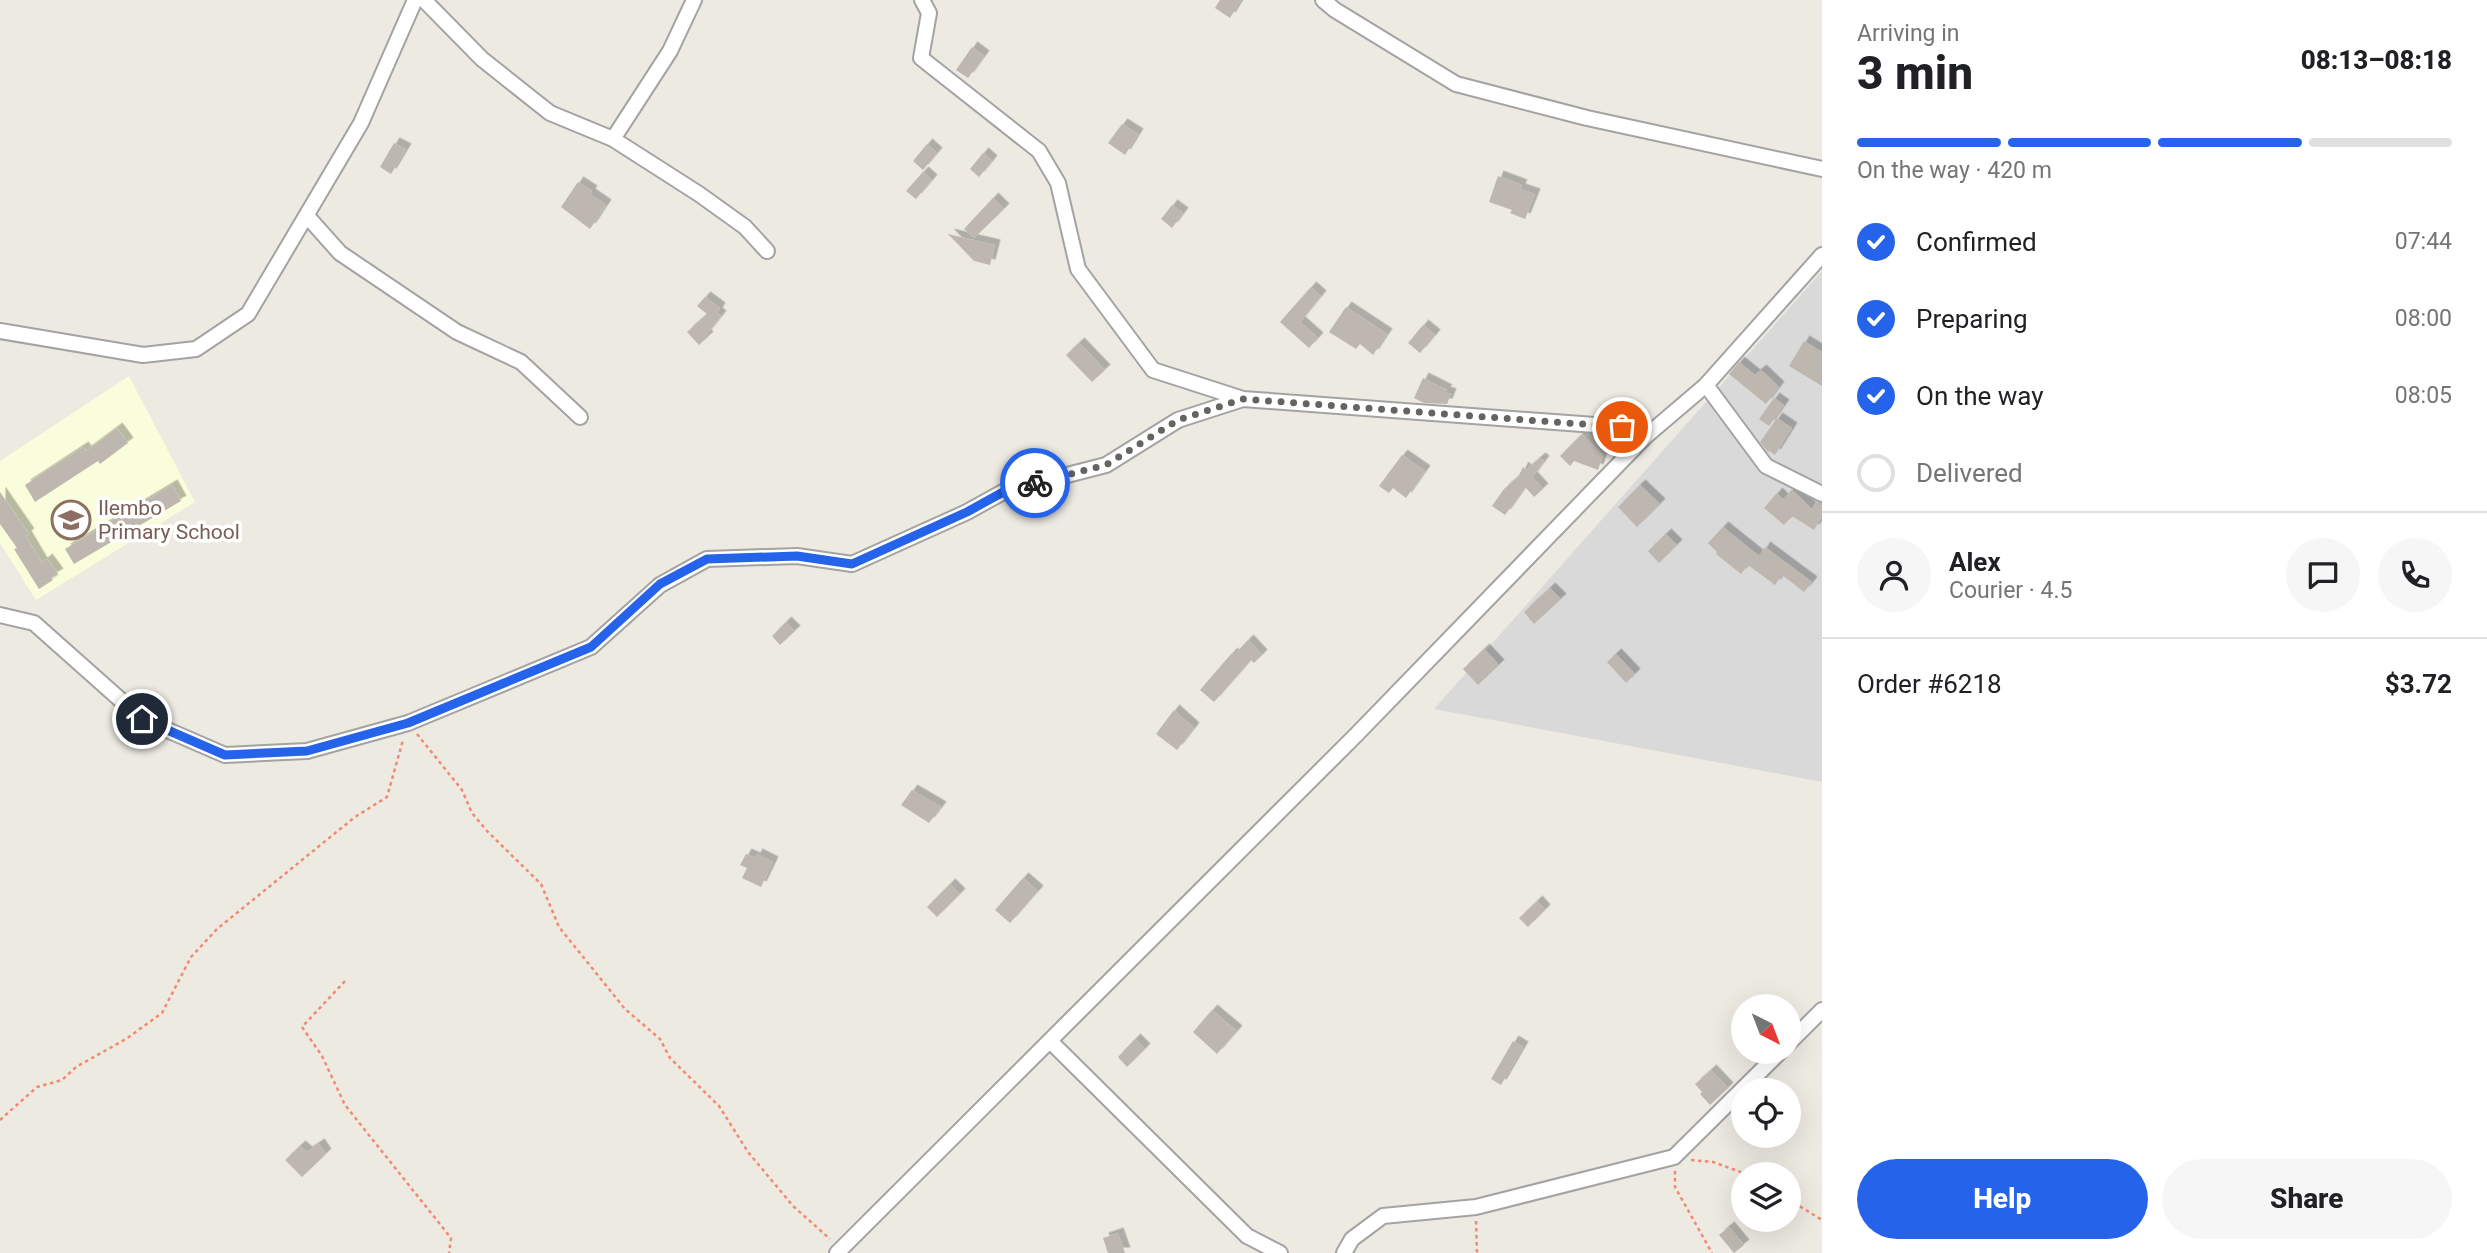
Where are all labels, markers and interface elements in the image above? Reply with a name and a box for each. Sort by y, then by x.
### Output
text: Arriving in [1857,20,1960,47]
text: 08:13–08:18 [2301,45,2452,75]
text: 3 min [1857,46,1973,100]
text: On the way · 420 m [1857,157,2052,184]
icon: check [1857,223,1895,261]
text: Confirmed [1916,227,2037,257]
text: 07:44 [2395,228,2452,255]
icon: check [1857,300,1895,338]
text: Preparing [1916,304,2028,334]
text: 08:00 [2395,305,2452,332]
icon: check [1857,377,1895,415]
text: On the way [1916,381,2044,411]
text: 08:05 [2395,382,2452,409]
pin [1592,397,1652,457]
icon: bag [1603,408,1641,446]
courier [1000,448,1070,518]
text: Delivered [1916,458,2023,488]
icon: bike [1016,464,1054,502]
place label: Ilembo Primary School [98,496,240,544]
school or university icon: Ilembo Primary School [50,499,92,541]
button: person [1857,538,1931,612]
button: chat [2286,538,2360,612]
button: phone [2378,538,2452,612]
text: Alex [1949,547,2001,577]
text: Courier · 4.5 [1949,577,2072,604]
text: Order #6218 [1857,669,2002,699]
text: $3.72 [2385,669,2452,699]
pin [112,689,172,749]
icon: home [123,700,161,738]
north arrow [1731,994,1801,1064]
map controls [1731,994,1801,1232]
button: locate [1731,1078,1801,1148]
button: Help [1857,1159,2148,1239]
button: Share [2162,1159,2452,1239]
button: layers [1731,1162,1801,1232]

